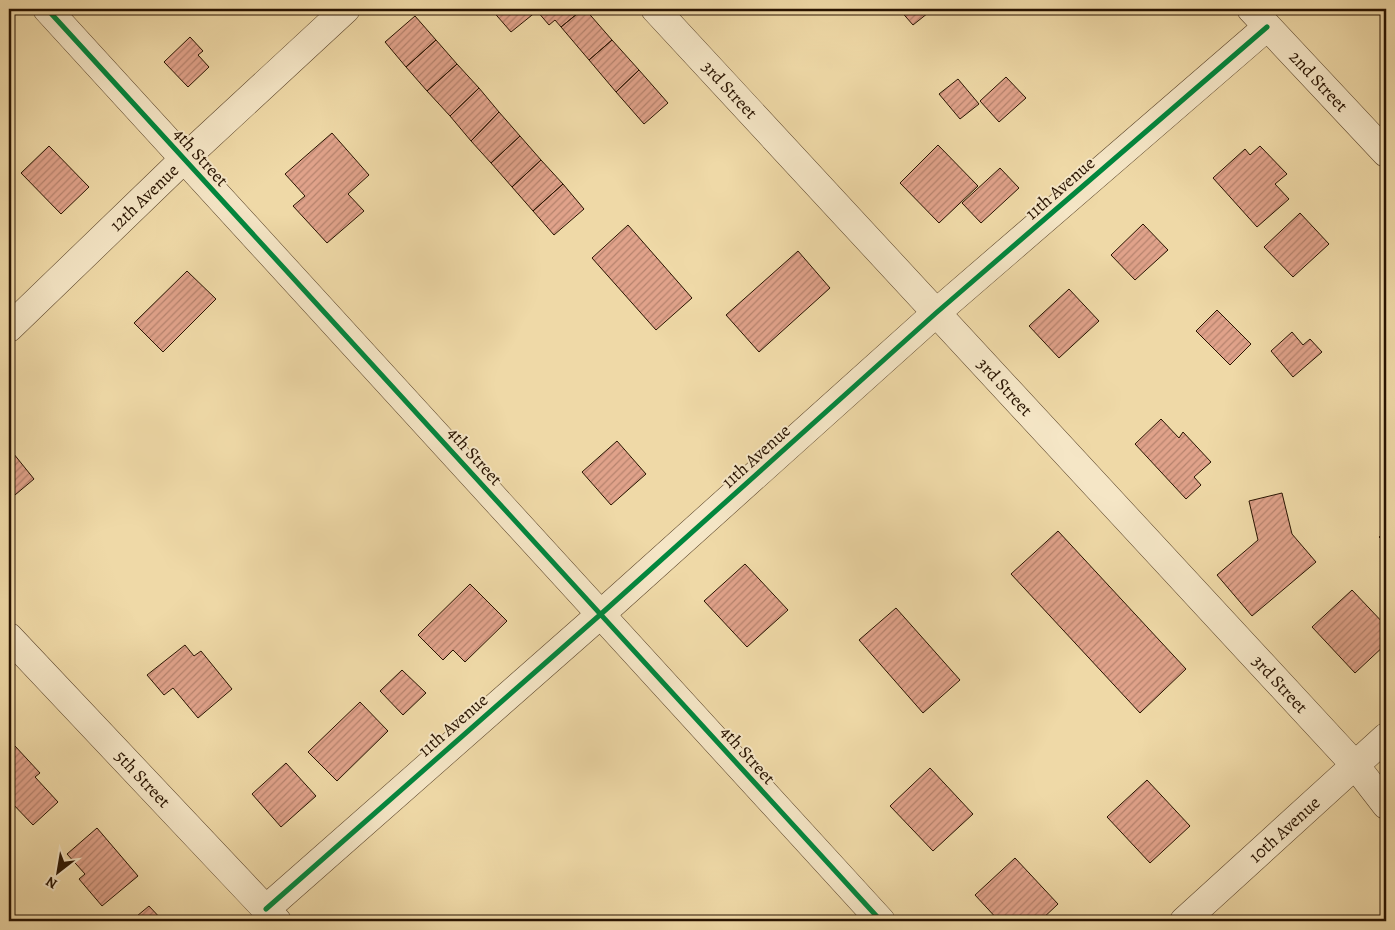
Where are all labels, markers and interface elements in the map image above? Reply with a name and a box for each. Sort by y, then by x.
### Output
street label: 2nd Street [1284,45,1353,117]
street label: 3rd Street [697,55,763,124]
street label: 4th Street [168,122,234,192]
street label: 11th Avenue [1020,151,1100,225]
street label: 12th Avenue [104,158,184,236]
street label: 3rd Street [972,352,1038,421]
street label: 11th Avenue [716,419,796,493]
street label: 4th Street [442,421,508,491]
street label: 3rd Street [1247,650,1313,719]
street label: 11th Avenue [413,688,493,762]
street label: 4th Street [715,720,781,790]
street label: 5th Street [110,745,176,813]
street label: 10th Avenue [1244,791,1325,868]
north arrow [32,848,82,898]
text: N [42,872,61,893]

